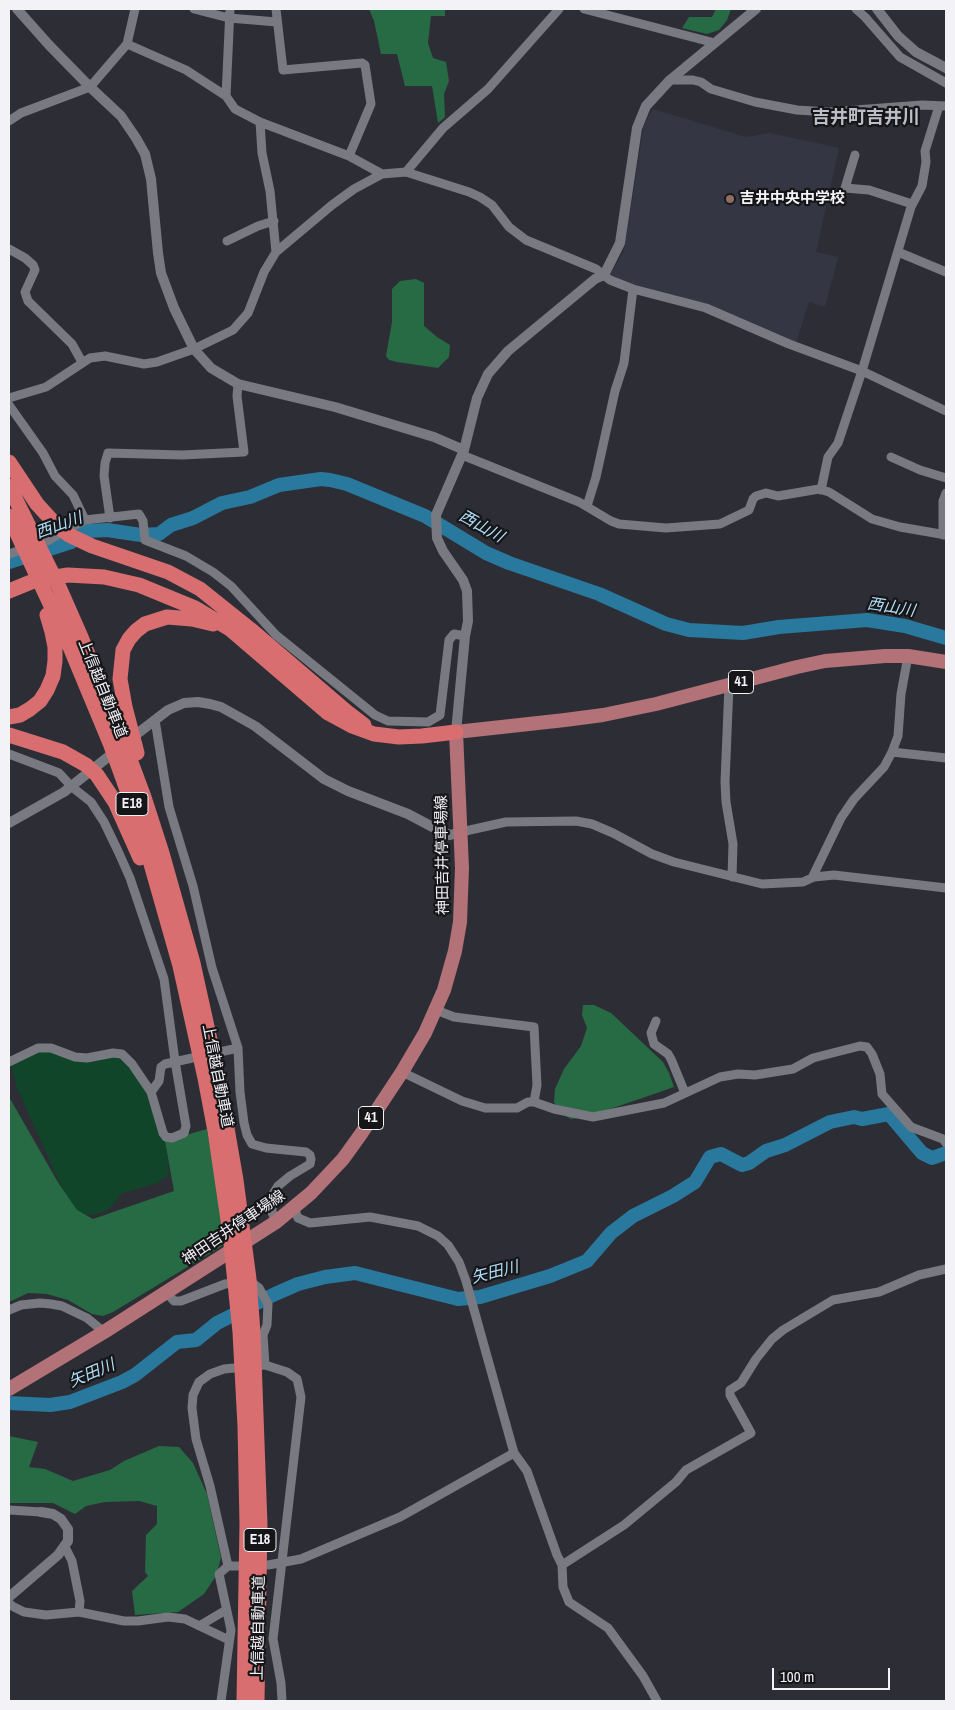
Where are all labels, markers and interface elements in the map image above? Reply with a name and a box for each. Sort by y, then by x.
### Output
district label: 吉井町吉井川 [812,107,920,129]
place label: 吉井中央中学校 [740,190,845,208]
marker: 吉井中央中学校 [724,193,736,205]
water label: 西山川 [455,507,507,547]
water label: 西山川 [33,509,85,543]
water label: 西山川 [866,595,916,621]
street label: 上信越自動車道 [74,637,130,741]
road number: 41 [728,670,754,694]
road number: E18 [116,792,148,816]
street label: 神田吉井停車場線 [433,795,453,915]
street label: 上信越自動車道 [198,1023,236,1129]
road number: 41 [358,1106,384,1130]
street label: 神田吉井停車場線 [179,1187,289,1269]
water label: 矢田川 [469,1258,521,1288]
water label: 矢田川 [66,1356,118,1392]
road number: E18 [244,1528,276,1552]
street label: 上信越自動車道 [249,1575,269,1681]
scale bar [775,1658,892,1690]
text: 100 m [780,1666,814,1687]

